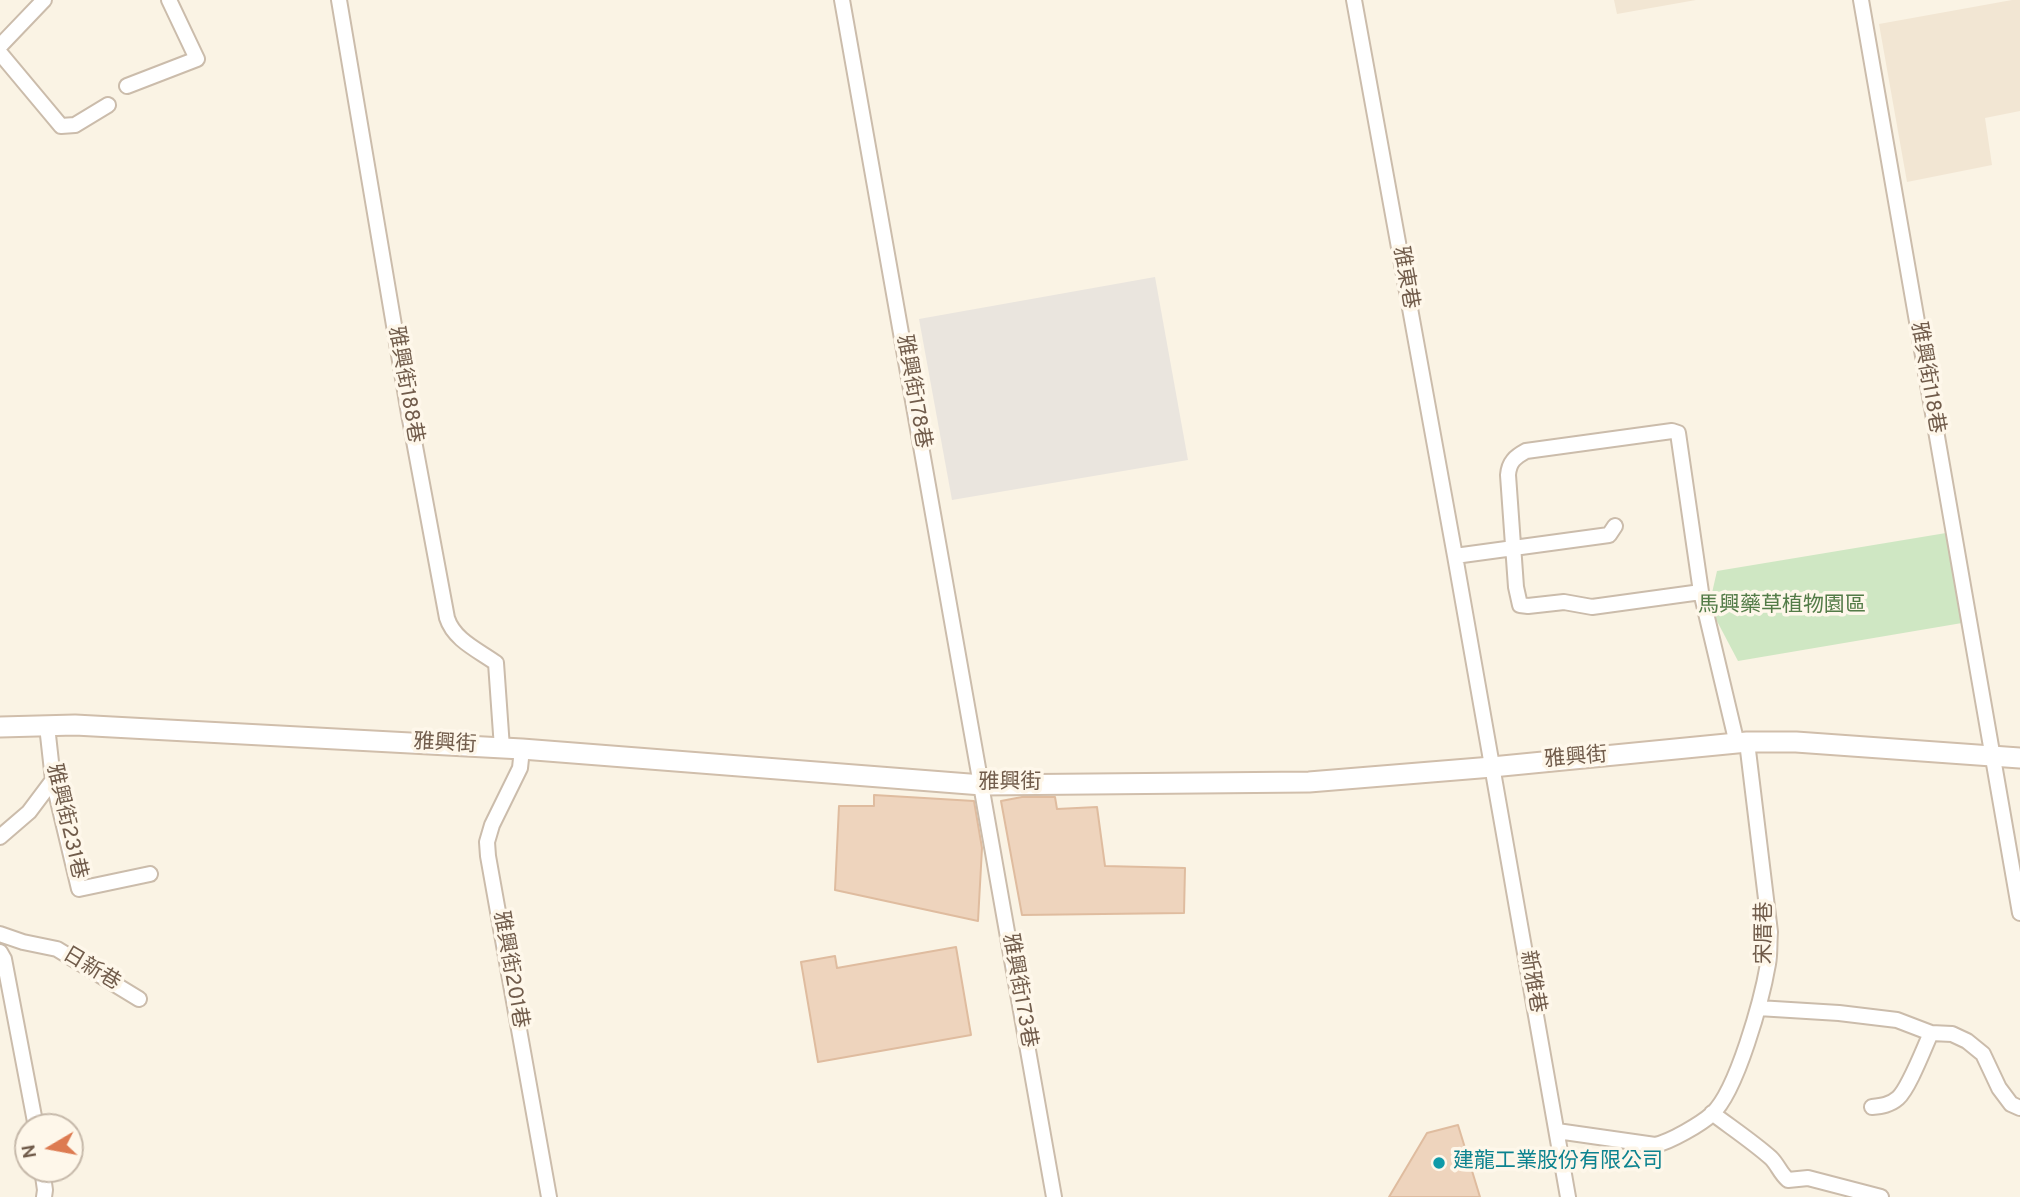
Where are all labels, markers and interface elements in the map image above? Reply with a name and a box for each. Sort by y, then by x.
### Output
street label: 雅東巷 [1386,245,1422,311]
street label: 雅興街118巷 [1904,320,1948,436]
street label: 雅興街188巷 [381,325,427,445]
street label: 雅興街178巷 [890,333,934,451]
park label: 馬興藥草植物園區 [1698,594,1866,620]
street label: 雅興街 [413,731,477,759]
street label: 雅興街 [1544,744,1608,774]
street label: 雅興街231巷 [40,762,90,882]
street label: 雅興街 [979,771,1041,797]
street label: 宋厝巷 [1753,902,1779,964]
street label: 雅興街201巷 [486,910,532,1030]
street label: 雅興街173巷 [996,932,1040,1050]
street label: 日新巷 [58,943,124,997]
street label: 新雅巷 [1513,949,1549,1015]
north arrow [14,1113,84,1183]
text: N [17,1142,43,1160]
place label: 建龍工業股份有限公司 [1453,1150,1663,1176]
marker: 建龍工業股份有限公司 [1431,1155,1447,1171]

